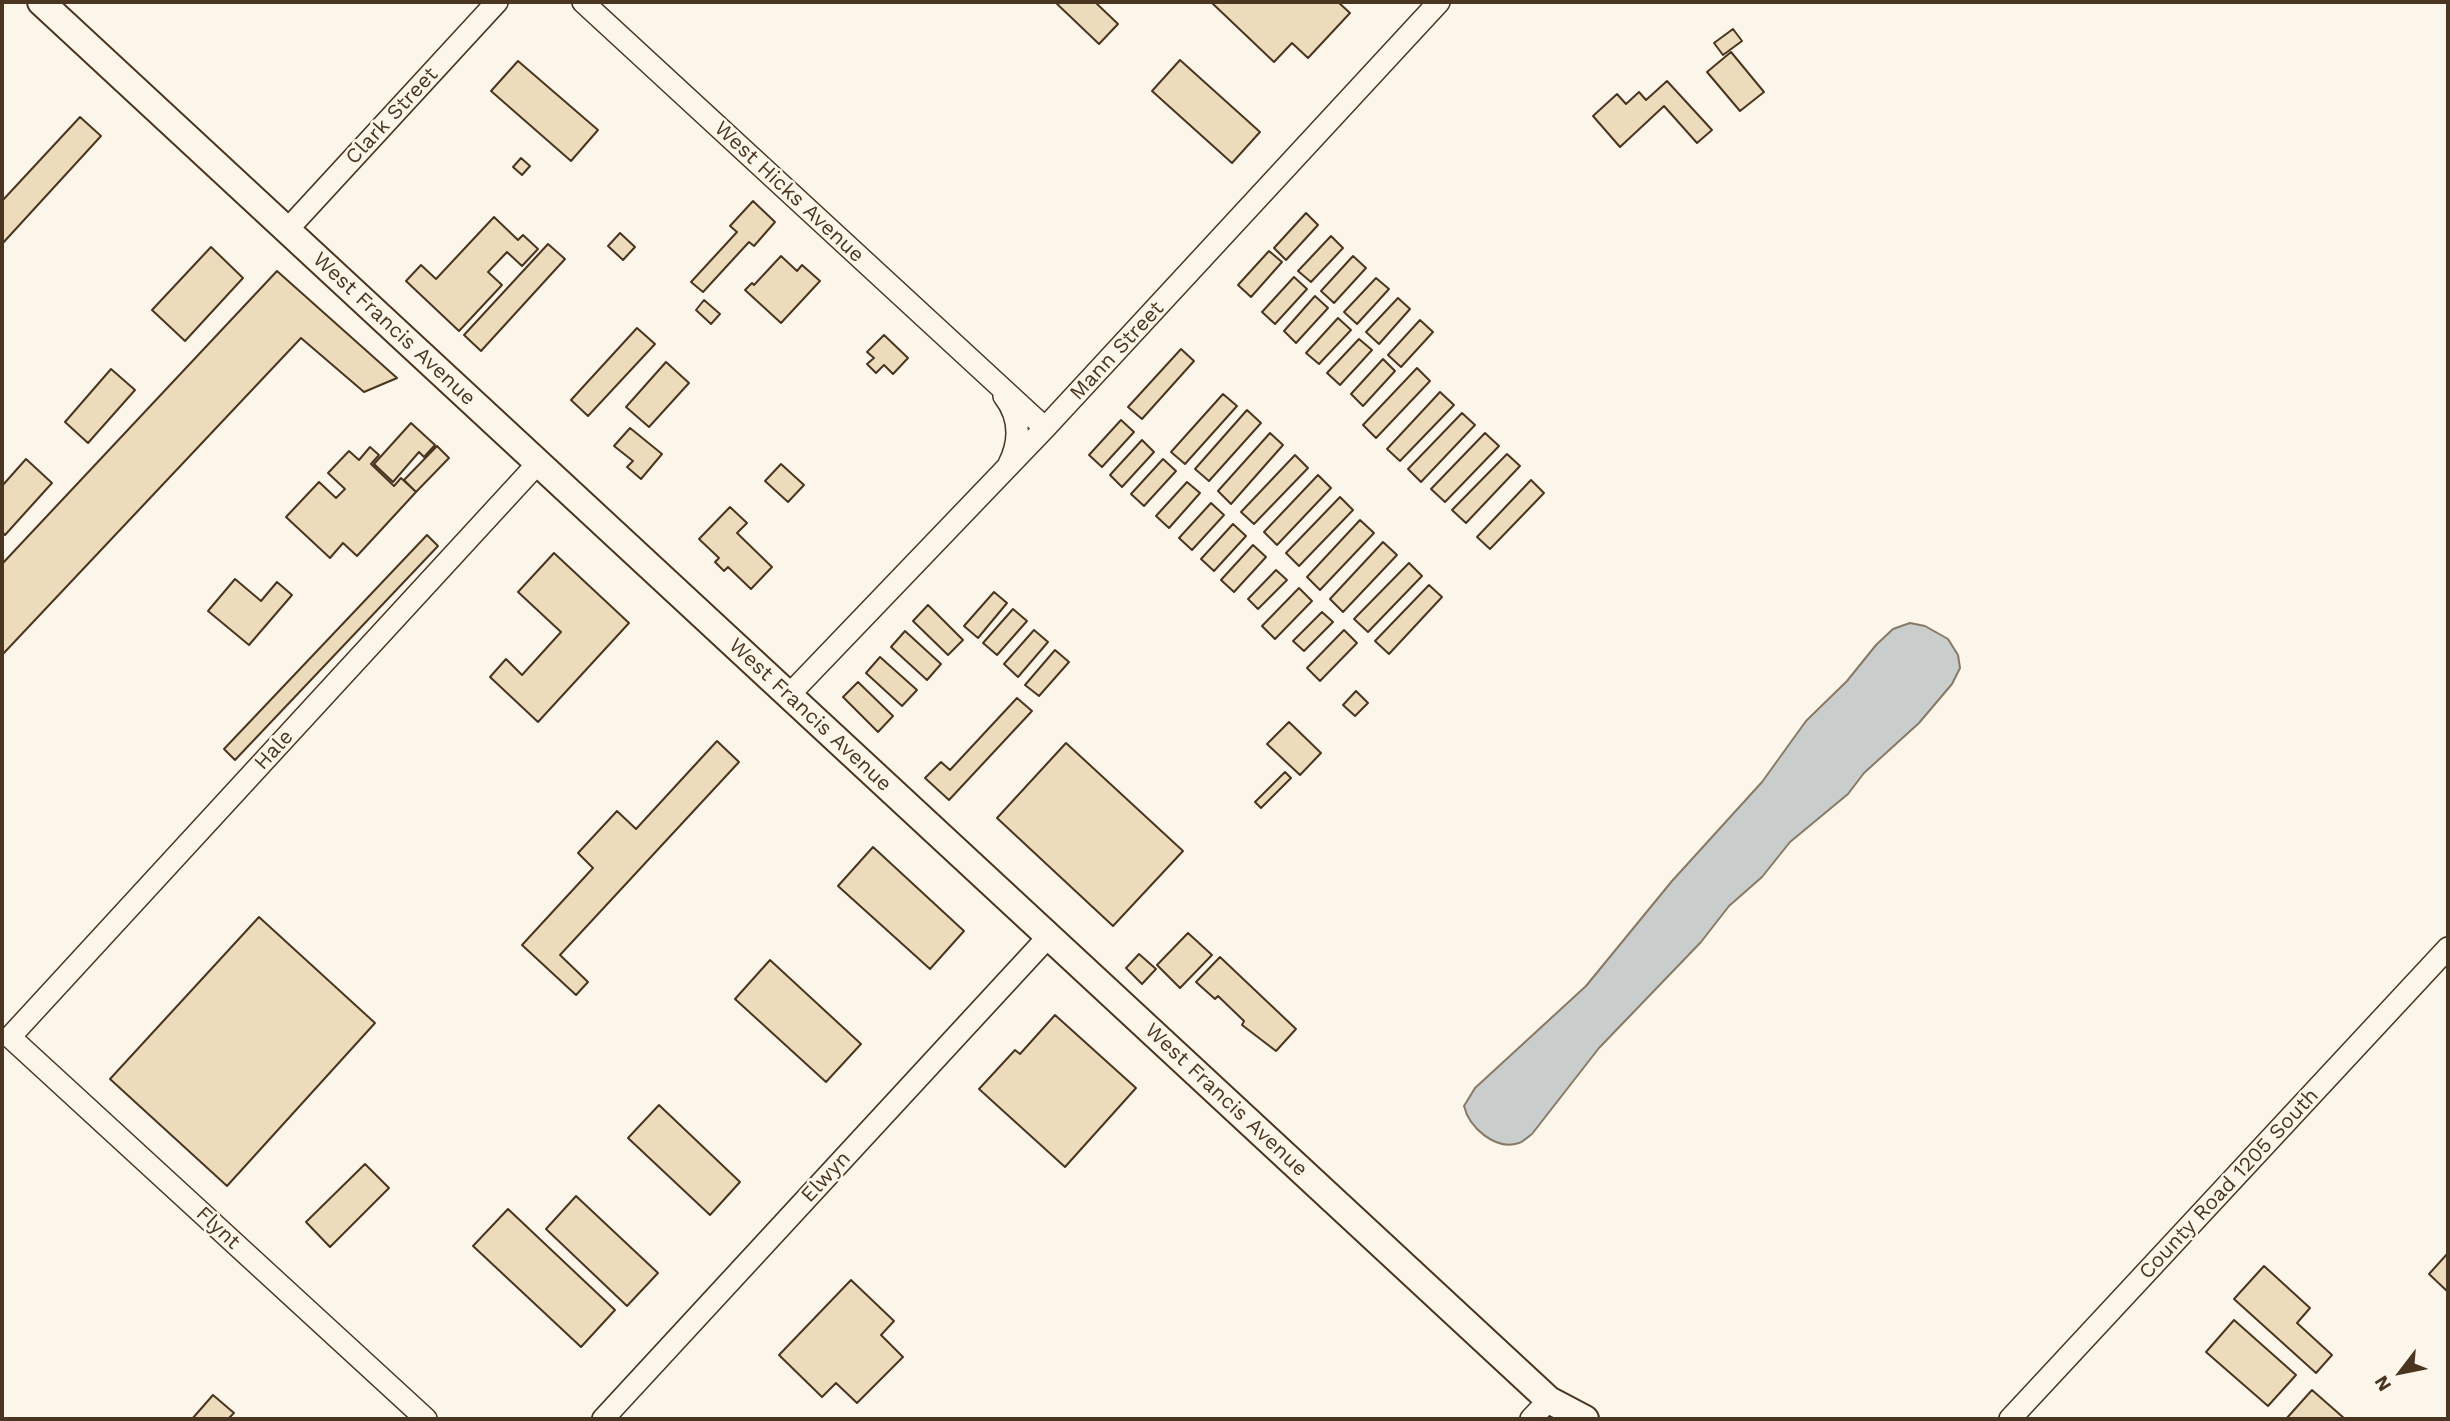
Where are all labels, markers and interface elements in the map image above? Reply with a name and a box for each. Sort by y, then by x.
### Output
street label: Clark Street [341,62,443,170]
street label: West Hicks Avenue [709,116,869,268]
street label: West Francis Avenue [307,247,481,411]
street label: Mann Street [1065,296,1169,406]
street label: West Francis Avenue [723,633,897,797]
street label: Hale [249,725,299,775]
street label: West Francis Avenue [1139,1018,1313,1182]
street label: County Road 1205 South [2134,1083,2324,1285]
street label: Elwyn [796,1146,856,1208]
street label: Flynt [191,1201,245,1255]
north arrow [2366,1337,2436,1407]
text: N [2369,1371,2396,1395]

